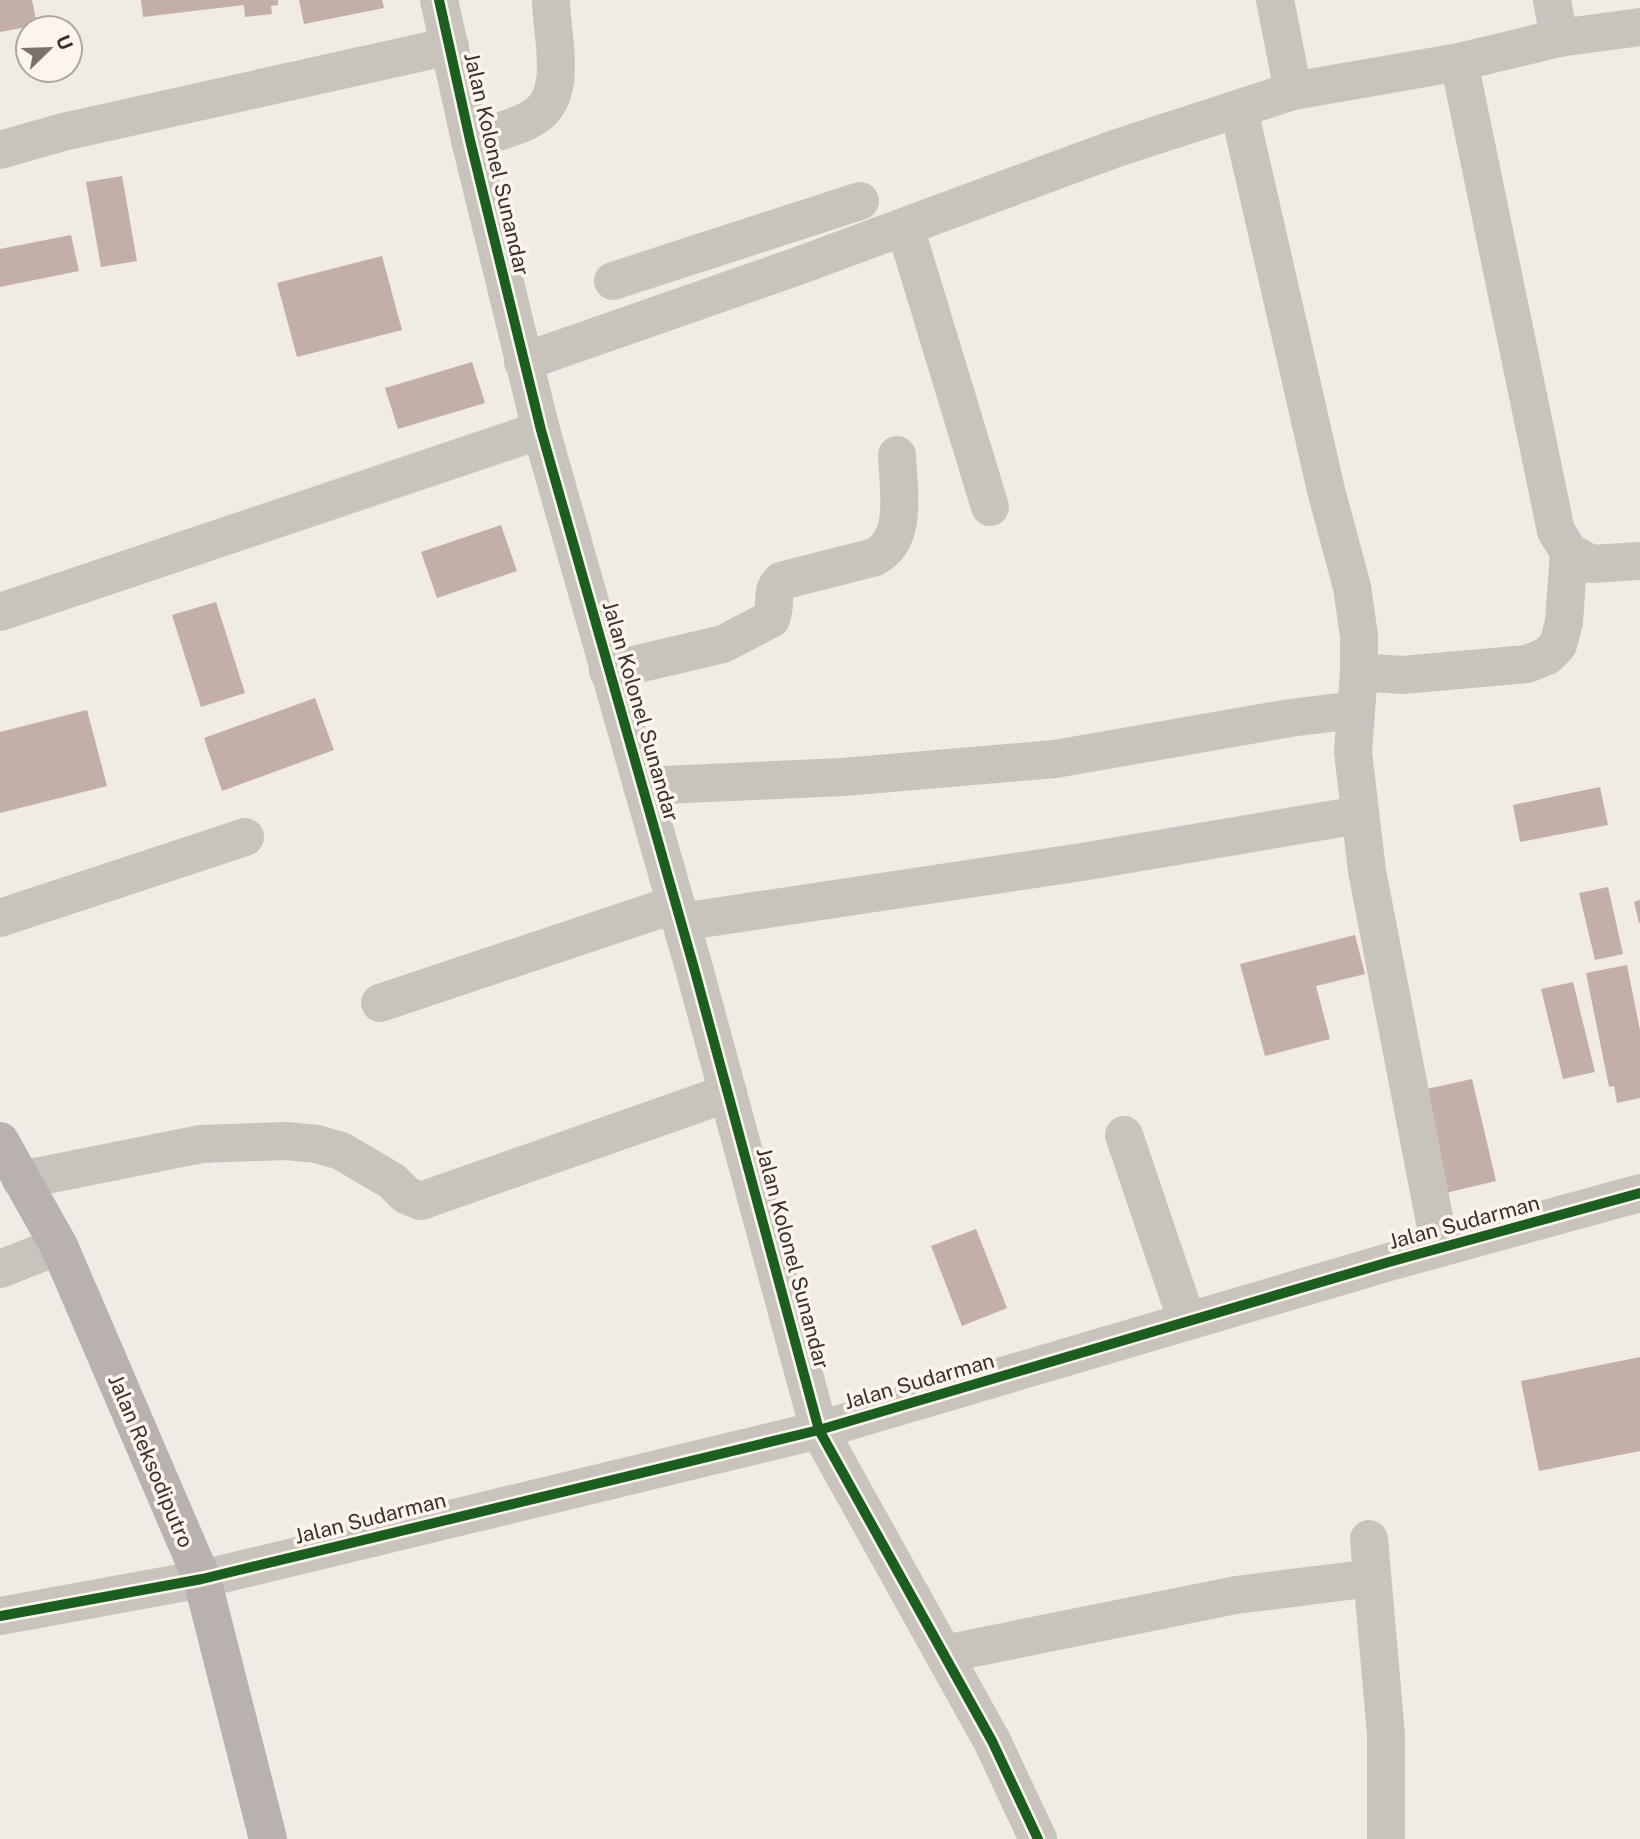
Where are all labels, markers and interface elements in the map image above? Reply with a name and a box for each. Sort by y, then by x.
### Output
north arrow [14,14,84,84]
text: U [52,32,77,53]
street label: Jalan Kolonel Sunandar [459,50,535,278]
street label: Jalan Kolonel Sunandar [598,598,684,824]
street label: Jalan Kolonel Sunandar [751,1145,835,1371]
street label: Jalan Sudarman [1386,1190,1542,1254]
street label: Jalan Sudarman [841,1348,997,1414]
street label: Jalan Reksodiputro [103,1371,199,1551]
street label: Jalan Sudarman [292,1487,448,1549]

